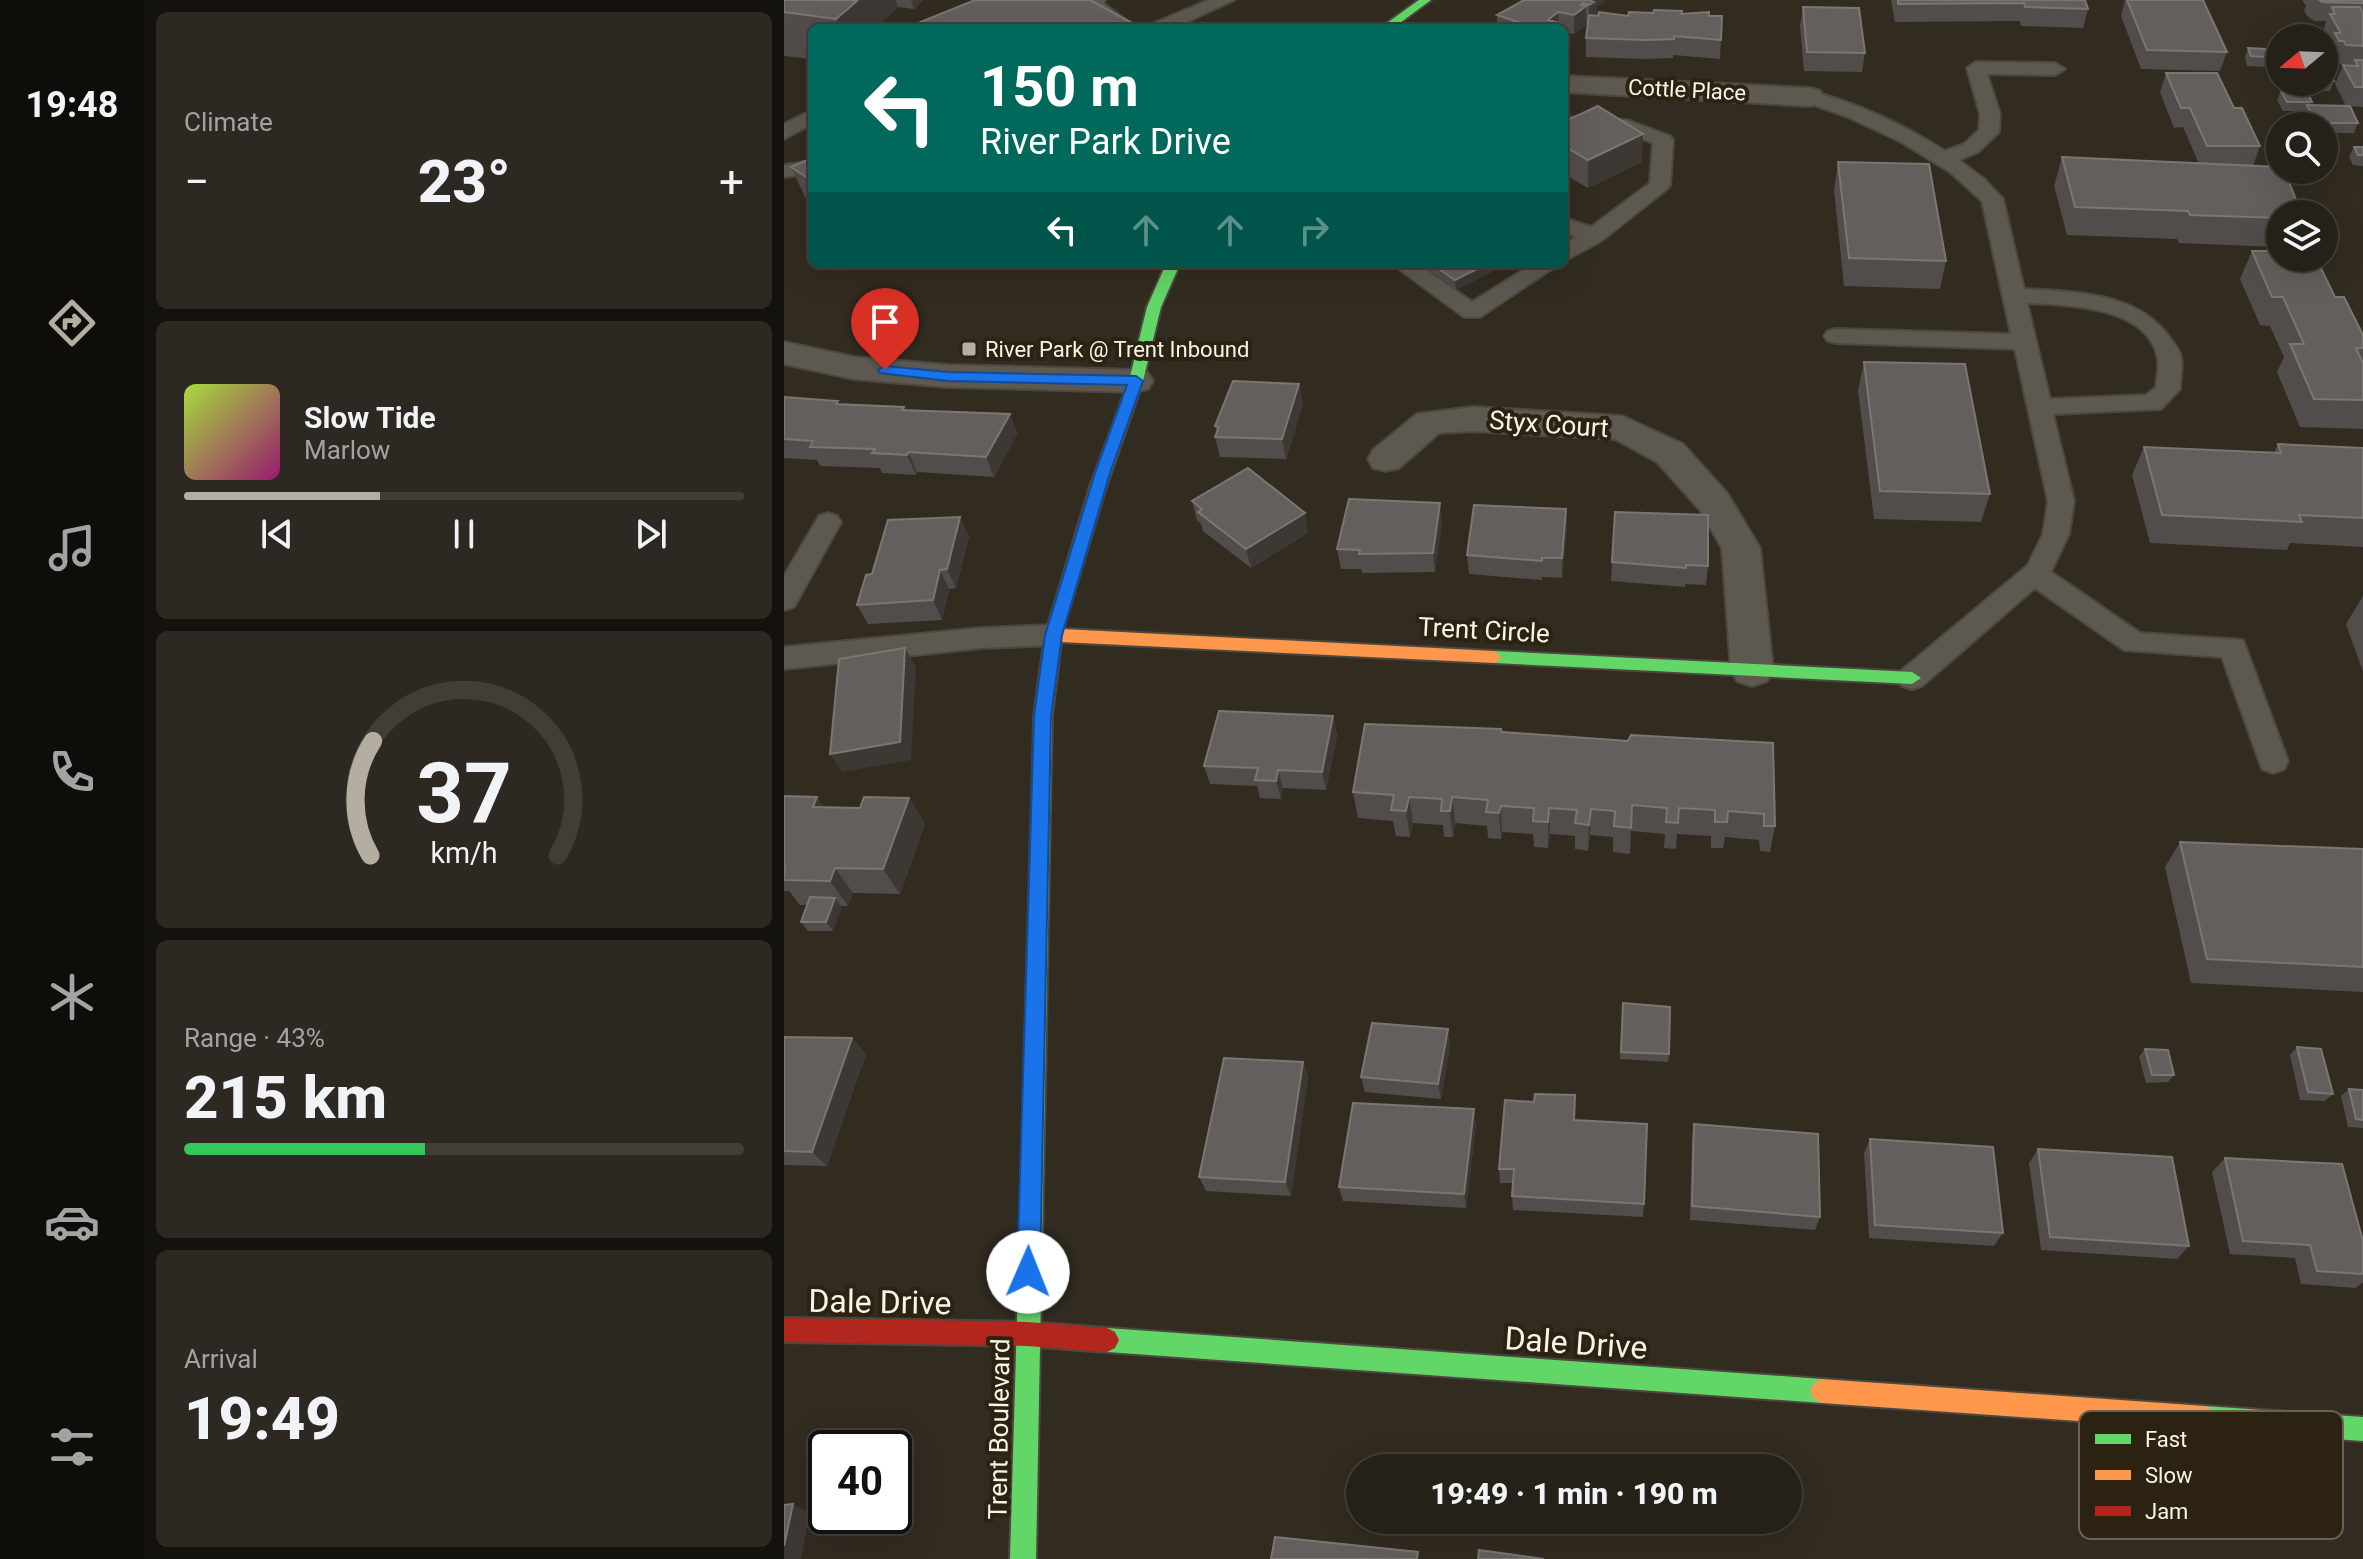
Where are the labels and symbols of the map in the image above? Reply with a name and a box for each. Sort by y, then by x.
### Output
north arrow [2266,24,2338,96]
street label: Cottle Place [1627,74,1747,106]
pin [851,288,919,370]
place label: River Park @ Trent Inbound [985,337,1249,362]
marker: River Park @ Trent Inbound [960,340,978,358]
street label: Styx Court [1488,405,1610,443]
street label: Trent Circle [1417,612,1551,648]
position arrow [986,1230,1070,1314]
street label: Dale Drive [808,1282,952,1322]
street label: Dale Drive [1503,1319,1649,1367]
street label: Trent Boulevard [982,1338,1016,1520]
legend [2079,1411,2343,1539]
text: Fast [2145,1427,2187,1452]
speed limit sign: 40 [808,1430,912,1534]
text: Slow [2145,1463,2193,1488]
text: Jam [2145,1499,2188,1524]

